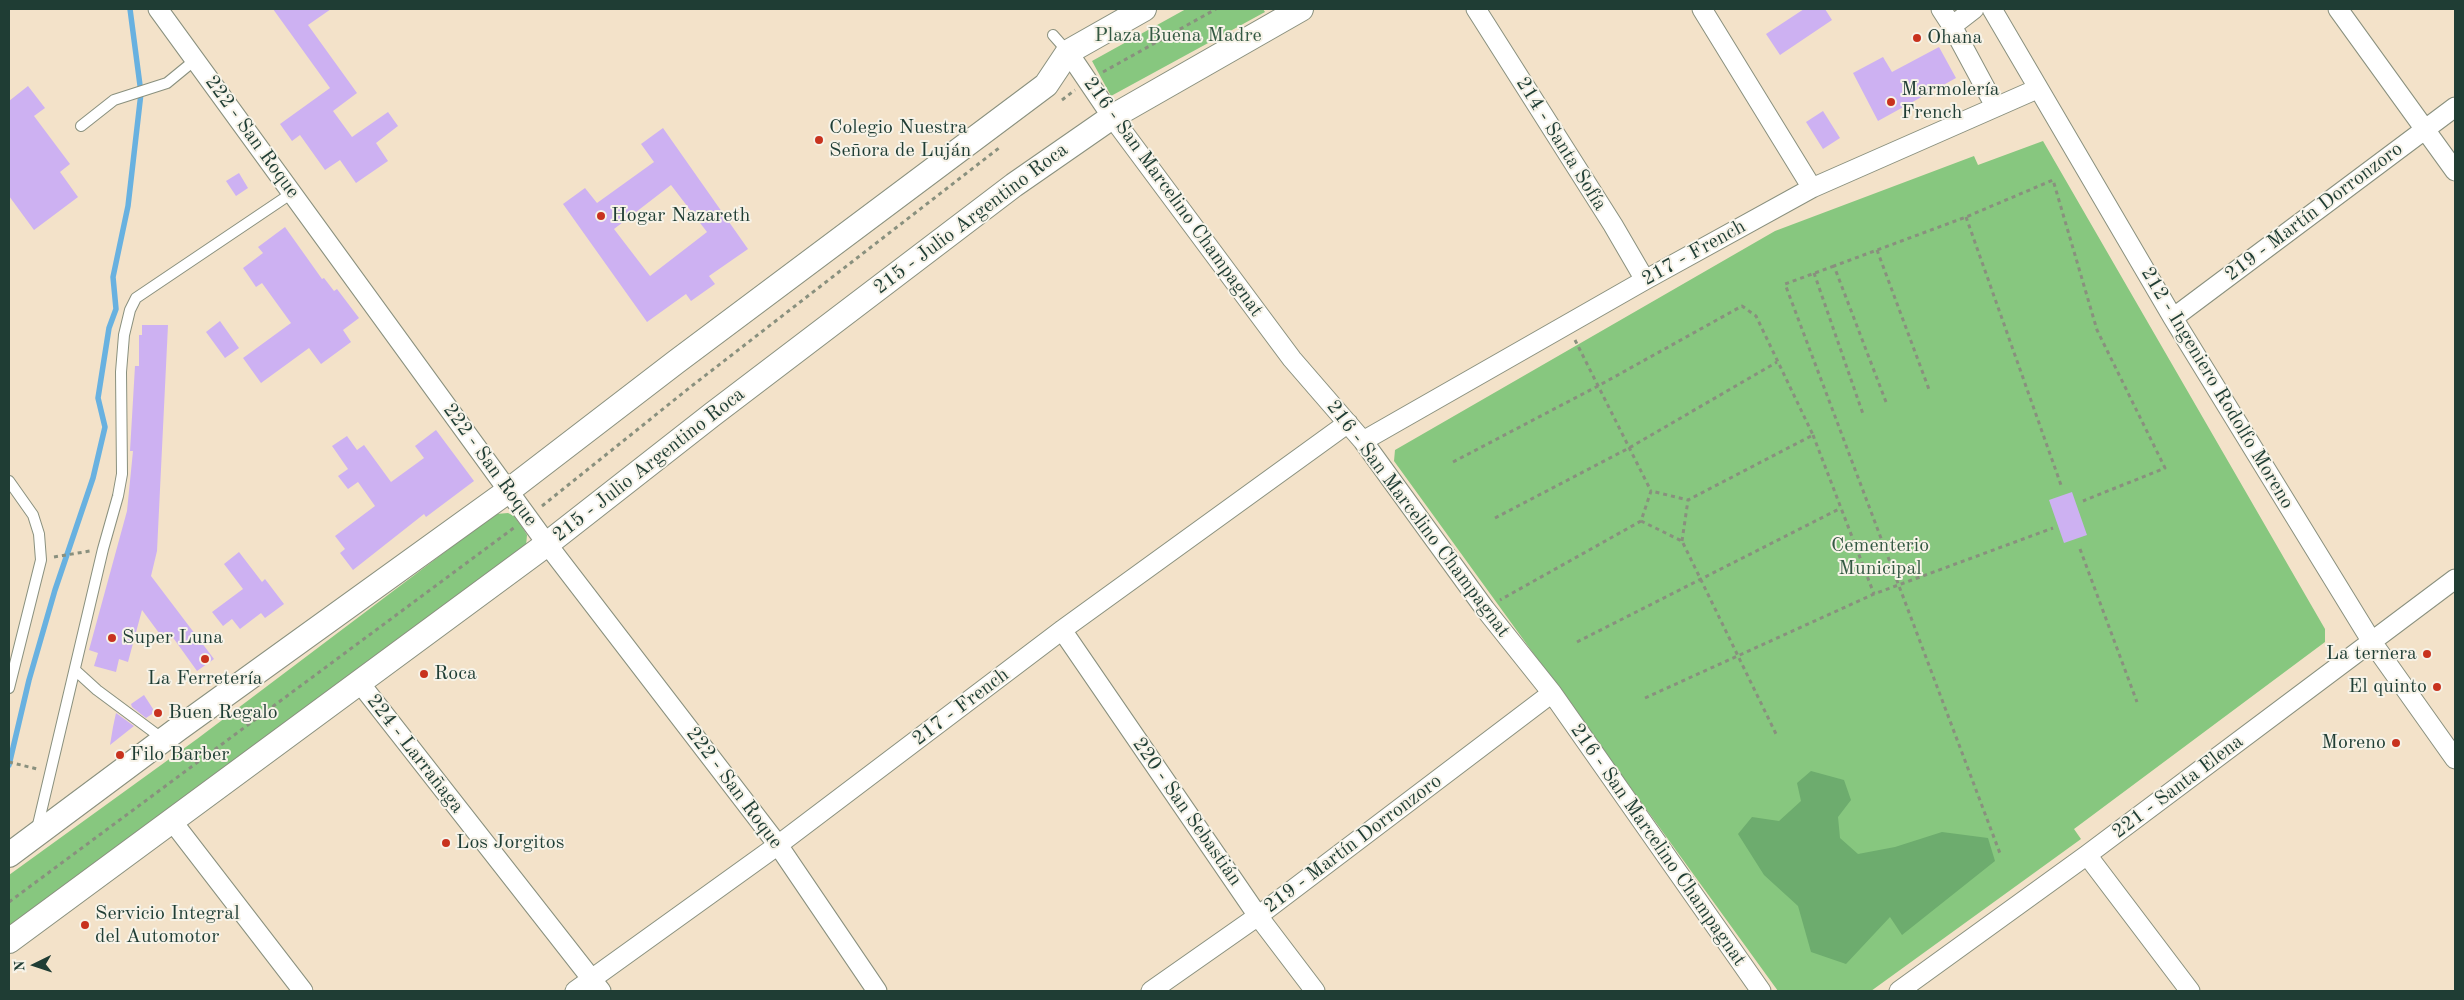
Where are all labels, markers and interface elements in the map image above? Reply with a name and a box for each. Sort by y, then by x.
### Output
park label: Plaza Buena Madre [1094,24,1262,48]
place label: Ohana [1927,26,1982,50]
marker: Ohana [1911,32,1923,44]
street label: 222 - San Roque [199,71,305,203]
street label: 216 - San Marcelino Champagnat [1078,72,1268,322]
street label: 214 - Santa Sofía [1510,73,1612,215]
place label: Marmolería French [1901,78,2000,125]
marker: Marmolería French [1885,96,1897,108]
place label: Colegio Nuestra Señora de Luján [829,116,971,163]
marker: Colegio Nuestra Señora de Luján [813,134,825,146]
street label: 219 - Martín Dorronzoro [2220,137,2408,287]
street label: 215 - Julio Argentino Roca [869,138,1073,300]
place label: Hogar Nazareth [611,204,750,228]
marker: Hogar Nazareth [595,210,607,222]
street label: 217 - French [1638,215,1750,291]
street label: 212 - Ingeniero Rodolfo Moreno [2135,263,2299,513]
street label: 215 - Julio Argentino Roca [548,383,750,547]
street label: 216 - San Marcelino Champagnat [1321,396,1515,642]
street label: 222 - San Roque [437,399,543,531]
park label: Cementerio Municipal [1831,534,1929,581]
place label: Super Luna [122,626,223,650]
marker: Super Luna [106,632,118,644]
place label: La ternera [2326,642,2417,666]
marker: La ternera [2421,648,2433,660]
marker: La Ferretería [199,653,211,665]
place label: Roca [434,662,477,686]
street label: 217 - French [908,663,1014,751]
place label: La Ferretería [147,667,263,691]
marker: Roca [418,668,430,680]
place label: El quinto [2348,675,2427,699]
marker: El quinto [2431,681,2443,693]
street label: 224 - Larrañaga [361,690,469,818]
place label: Buen Regalo [168,701,278,725]
marker: Buen Regalo [152,707,164,719]
street label: 216 - San Marcelino Champagnat [1565,719,1751,971]
street label: 222 - San Roque [680,722,788,854]
street label: 221 - Santa Elena [2108,730,2248,844]
place label: Moreno [2321,731,2386,755]
street label: 220 - San Sebastián [1127,733,1247,891]
marker: Moreno [2390,737,2402,749]
place label: Filo Barber [130,743,229,767]
marker: Filo Barber [114,749,126,761]
street label: 219 - Martín Dorronzoro [1259,769,1447,919]
place label: Los Jorgitos [456,831,564,855]
marker: Los Jorgitos [440,837,452,849]
place label: Servicio Integral del Automotor [95,902,240,949]
marker: Servicio Integral del Automotor [79,919,91,931]
north arrow [10,940,60,990]
text: N [13,960,27,972]

